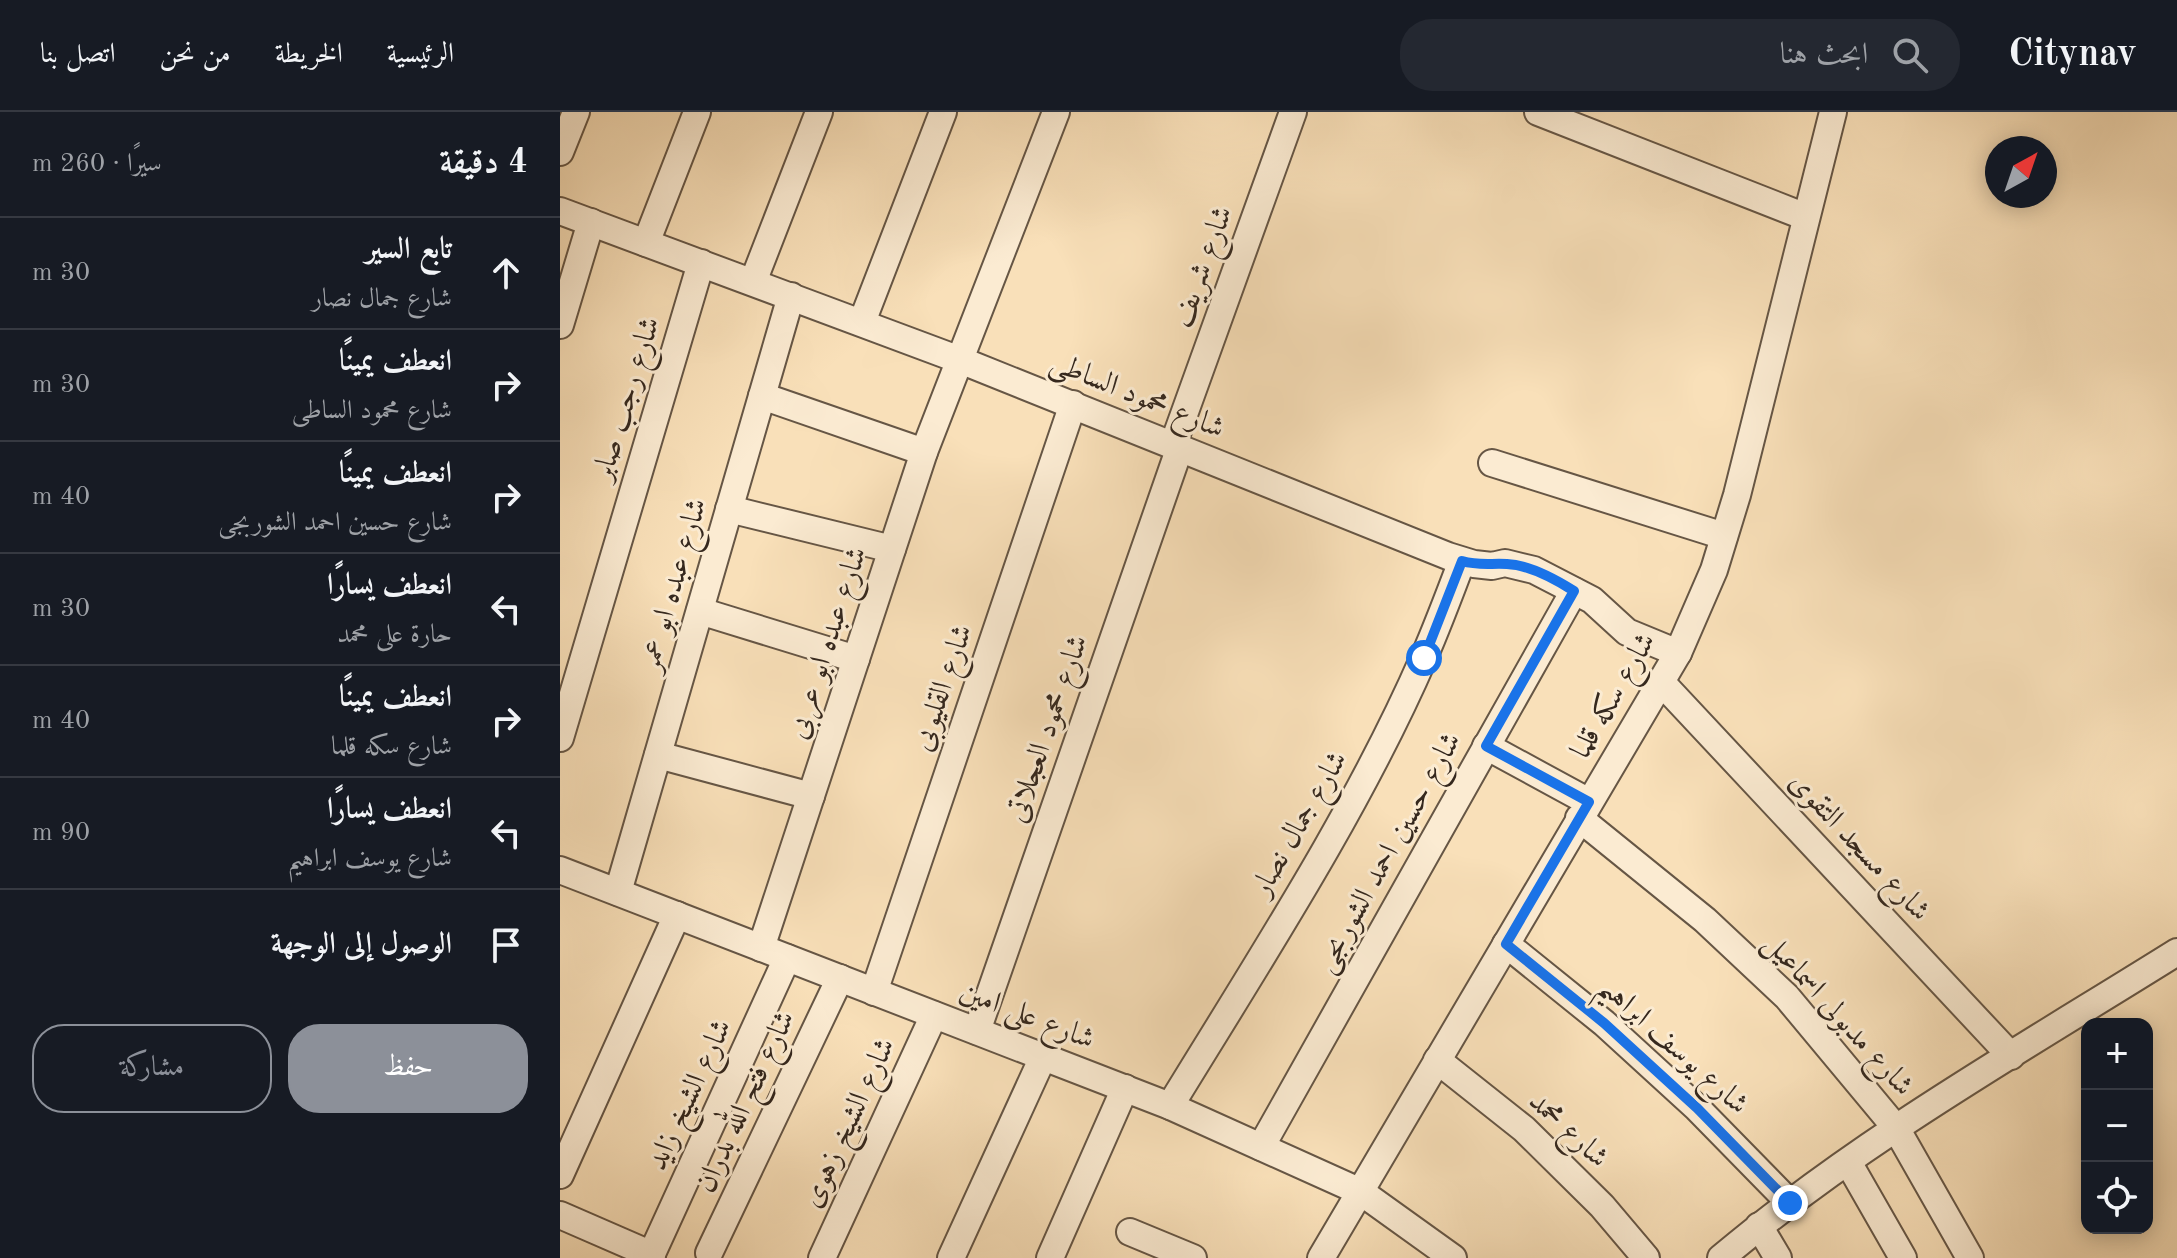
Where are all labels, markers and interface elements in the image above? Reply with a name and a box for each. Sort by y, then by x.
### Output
search box [1400,19,1960,91]
icon: search [1888,33,1932,77]
text: Citynav [2008,36,2137,74]
text: ابحث هنا [1780,40,1868,70]
text: اتصل بنا [40,41,116,69]
text: من نحن [160,41,231,69]
text: الخريطة [275,41,343,69]
text: الرئيسية [387,41,454,69]
north arrow [1985,136,2057,208]
text: 4 دقيقة [439,146,528,180]
text: سيرًا · 260 m [32,151,162,177]
street label: شارع شريف [1167,202,1246,334]
text: تابع السير [365,235,452,265]
icon: ahead [484,251,528,295]
text: 30 m [32,260,90,286]
text: شارع جمال نصار [312,286,452,312]
street label: شارع رجب صابر [587,314,674,489]
text: انعطف يمينًا [339,347,452,377]
street label: شارع محمود الساطى [1043,347,1228,452]
icon: right [484,363,528,407]
text: 30 m [32,372,90,398]
text: شارع محمود الساطى [292,398,452,424]
text: انعطف يمينًا [339,459,452,489]
icon: right [484,475,528,519]
text: 40 m [32,484,90,510]
street label: شارع عبده ابو عمر [634,495,721,680]
text: شارع حسين احمد الشوربجى [218,510,452,536]
street label: شارع عبده ابو عربى [783,543,881,745]
text: انعطف يسارًا [327,571,452,601]
icon: left [484,587,528,631]
text: 30 m [32,596,90,622]
street label: شارع القليوبى [907,621,986,758]
text: حارة على محمد [337,622,452,648]
street label: شارع سكه قلما [1564,627,1669,768]
street label: شارع محمود العجلاتى [1002,631,1102,829]
route start [1406,640,1442,676]
text: انعطف يمينًا [339,683,452,713]
icon: right [484,699,528,743]
text: 40 m [32,708,90,734]
street label: شارع حسين احمد الشوربجى [1310,728,1475,982]
text: شارع سكه قلما [331,734,452,760]
street label: شارع جمال نصار [1245,746,1360,908]
street label: شارع مسجد التقوى [1777,767,1935,933]
text: انعطف يسارًا [327,795,452,825]
icon: left [484,811,528,855]
text: 90 m [32,820,90,846]
text: شارع يوسف ابراهيم [288,846,452,872]
icon: arrive [484,923,528,967]
street label: شارع مدبولى اسماعيل [1751,928,1919,1108]
text: الوصول إلى الوجهة [271,930,452,960]
street label: شارع يوسف ابراهيم [1584,971,1754,1130]
street label: شارع على امين [953,977,1098,1063]
street label: شارع فتح الله بدران [682,1002,810,1202]
street label: شارع الشيخ زايد [642,1015,747,1179]
map controls [2081,1018,2153,1234]
button: + [2081,1018,2153,1090]
button: مشاركة [32,1024,272,1113]
button: حفظ [288,1024,528,1113]
street label: شارع الشيخ زهوى [797,1034,910,1216]
street label: شارع محمد [1517,1086,1614,1180]
button: − [2081,1090,2153,1162]
button: locate [2081,1162,2153,1234]
route end [1772,1185,1808,1221]

